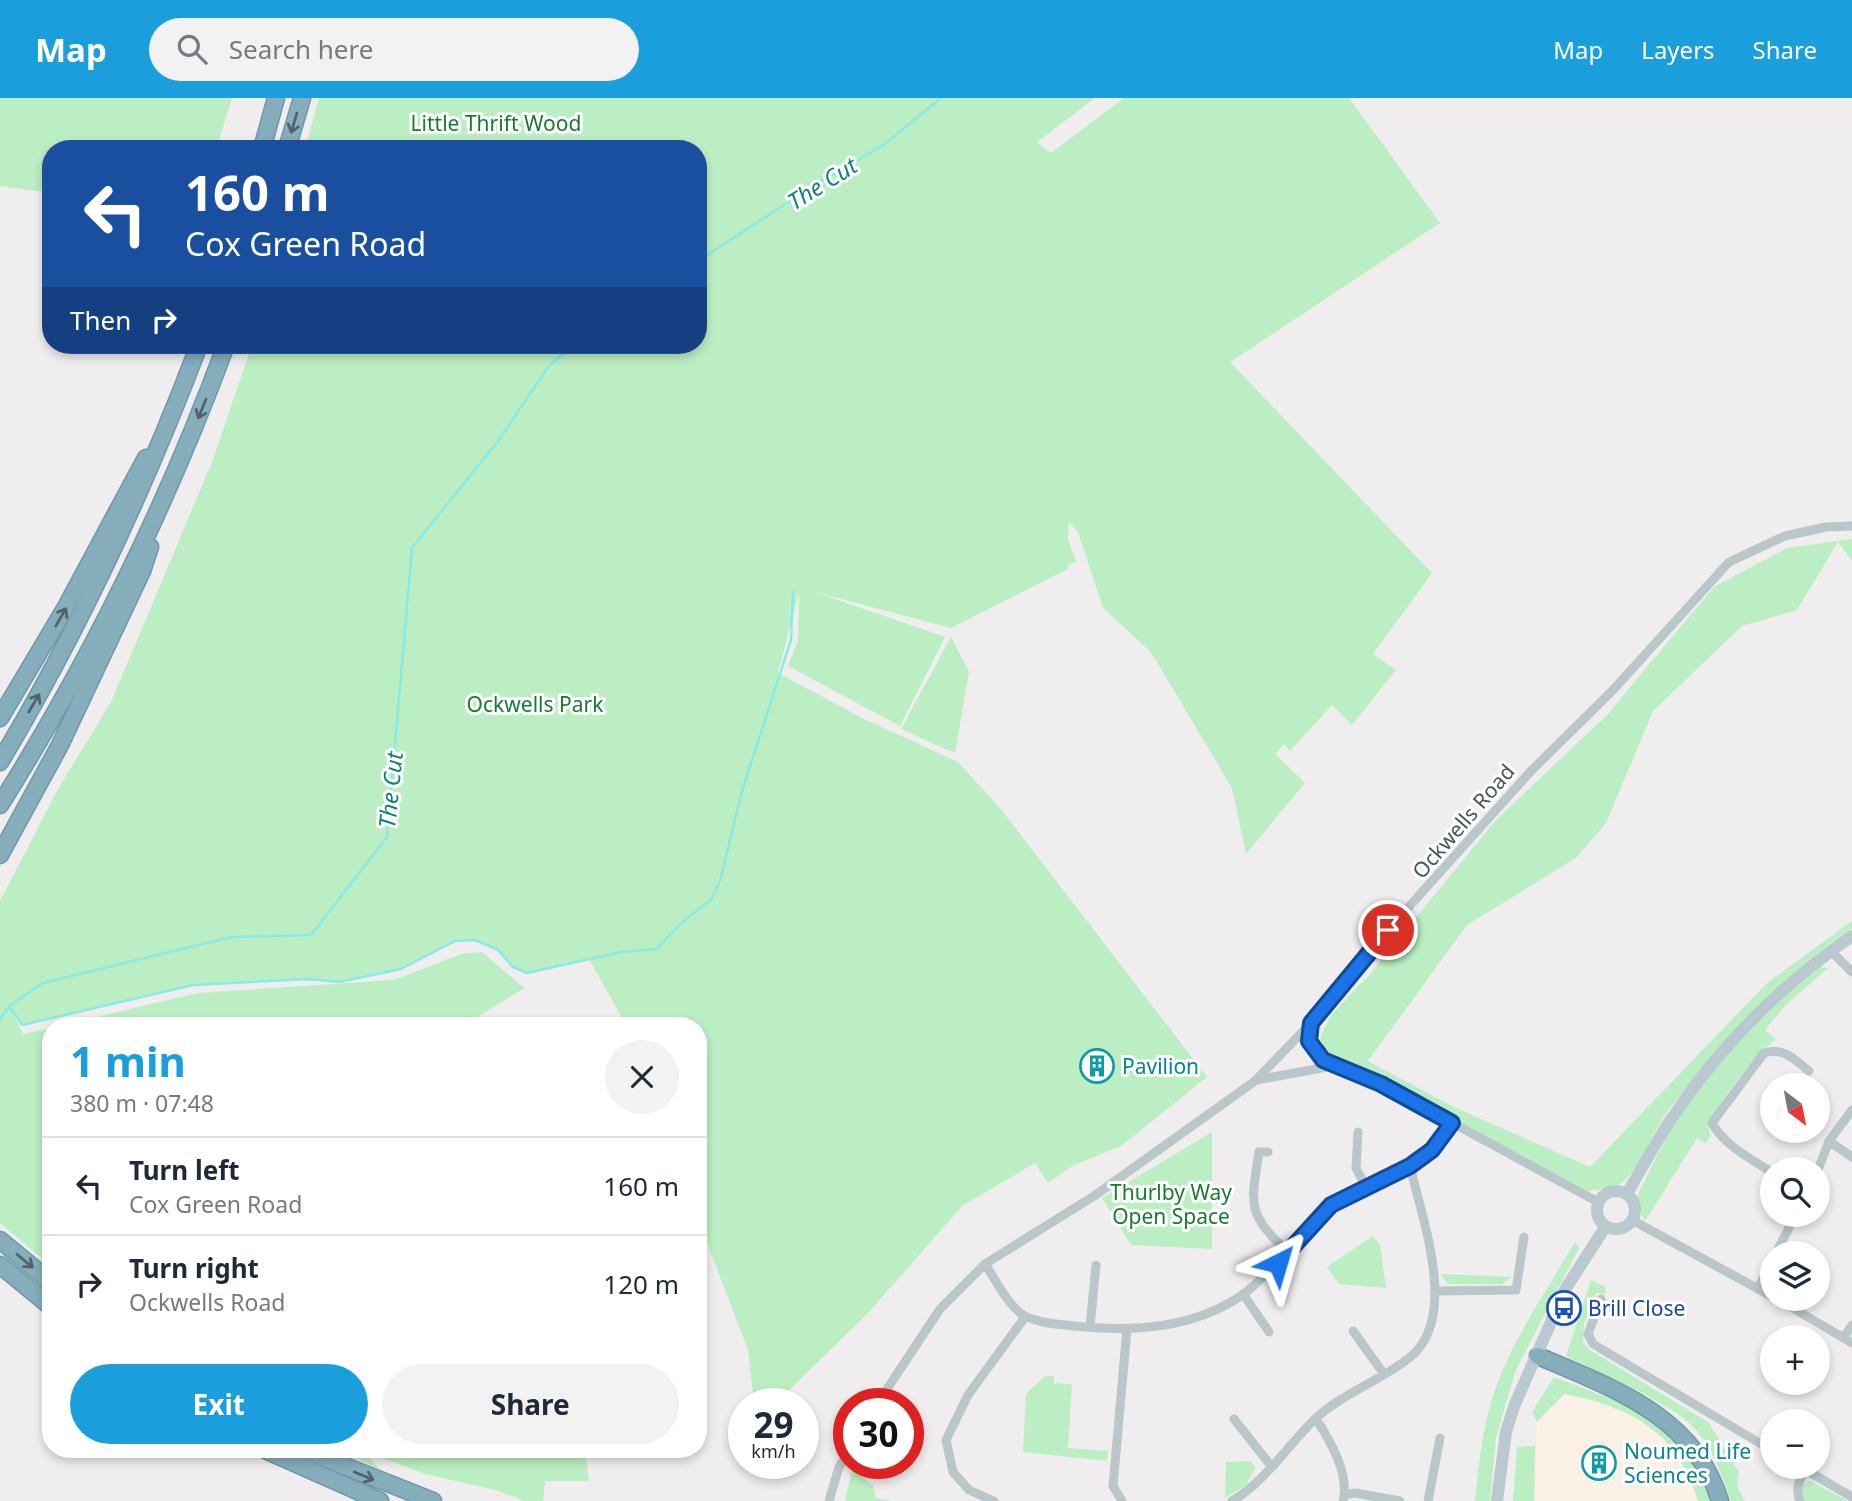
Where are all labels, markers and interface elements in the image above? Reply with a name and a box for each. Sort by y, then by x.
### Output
search box [149,18,639,81]
text: Map [35,27,107,72]
icon: search [173,30,211,68]
text: Search here [229,31,373,67]
text: Map [1553,33,1603,66]
text: Layers [1641,33,1715,66]
text: Share [1753,33,1817,66]
park label: Little Thrift Wood [411,109,581,137]
one-way arrow [287,112,300,134]
water label: The Cut [781,148,864,217]
text: 160 m [185,159,330,225]
icon: left [70,168,161,259]
text: Cox Green Road [185,222,426,265]
icon: right [145,301,183,339]
text: Then [70,302,131,338]
one-way arrow [195,397,208,419]
one-way arrow [54,608,68,628]
park label: Ockwells Park [467,690,604,718]
one-way arrow [28,693,42,713]
water label: The Cut [370,749,410,830]
street label: Ockwells Road [1406,758,1520,884]
pin [1358,900,1418,960]
icon: arrive [1369,911,1407,949]
text: 1 min [70,1032,186,1089]
button: close [605,1040,679,1114]
building icon: Pavilion [1078,1047,1116,1085]
place label: Pavilion [1122,1052,1199,1080]
north arrow [1760,1073,1830,1143]
map controls [1760,1073,1830,1479]
text: 380 m · 07:48 [70,1087,214,1119]
text: Turn left [129,1152,240,1188]
button: search [1760,1157,1830,1227]
icon: left [70,1167,108,1205]
text: 160 m [603,1168,679,1204]
park label: Thurlby Way Open Space [1110,1178,1232,1230]
text: Cox Green Road [129,1188,302,1220]
position arrow [1241,1226,1315,1300]
button: layers [1760,1241,1830,1311]
text: Turn right [129,1250,259,1286]
one-way arrow [16,1253,34,1269]
icon: right [70,1265,108,1303]
text: 120 m [603,1266,679,1302]
text: Ockwells Road [129,1286,285,1318]
bus stop icon: Brill Close [1545,1289,1583,1327]
place label: Brill Close [1588,1294,1685,1322]
button: + [1760,1325,1830,1395]
button: Exit [70,1364,368,1444]
button: Share [382,1364,679,1444]
speed limit sign: 30 [833,1388,924,1479]
text: 29 [753,1401,794,1448]
button: − [1760,1409,1830,1479]
place label: Noumed Life Sciences [1624,1437,1751,1489]
text: km/h [751,1439,796,1463]
building icon: Noumed Life Sciences [1580,1444,1618,1482]
one-way arrow [353,1471,375,1484]

